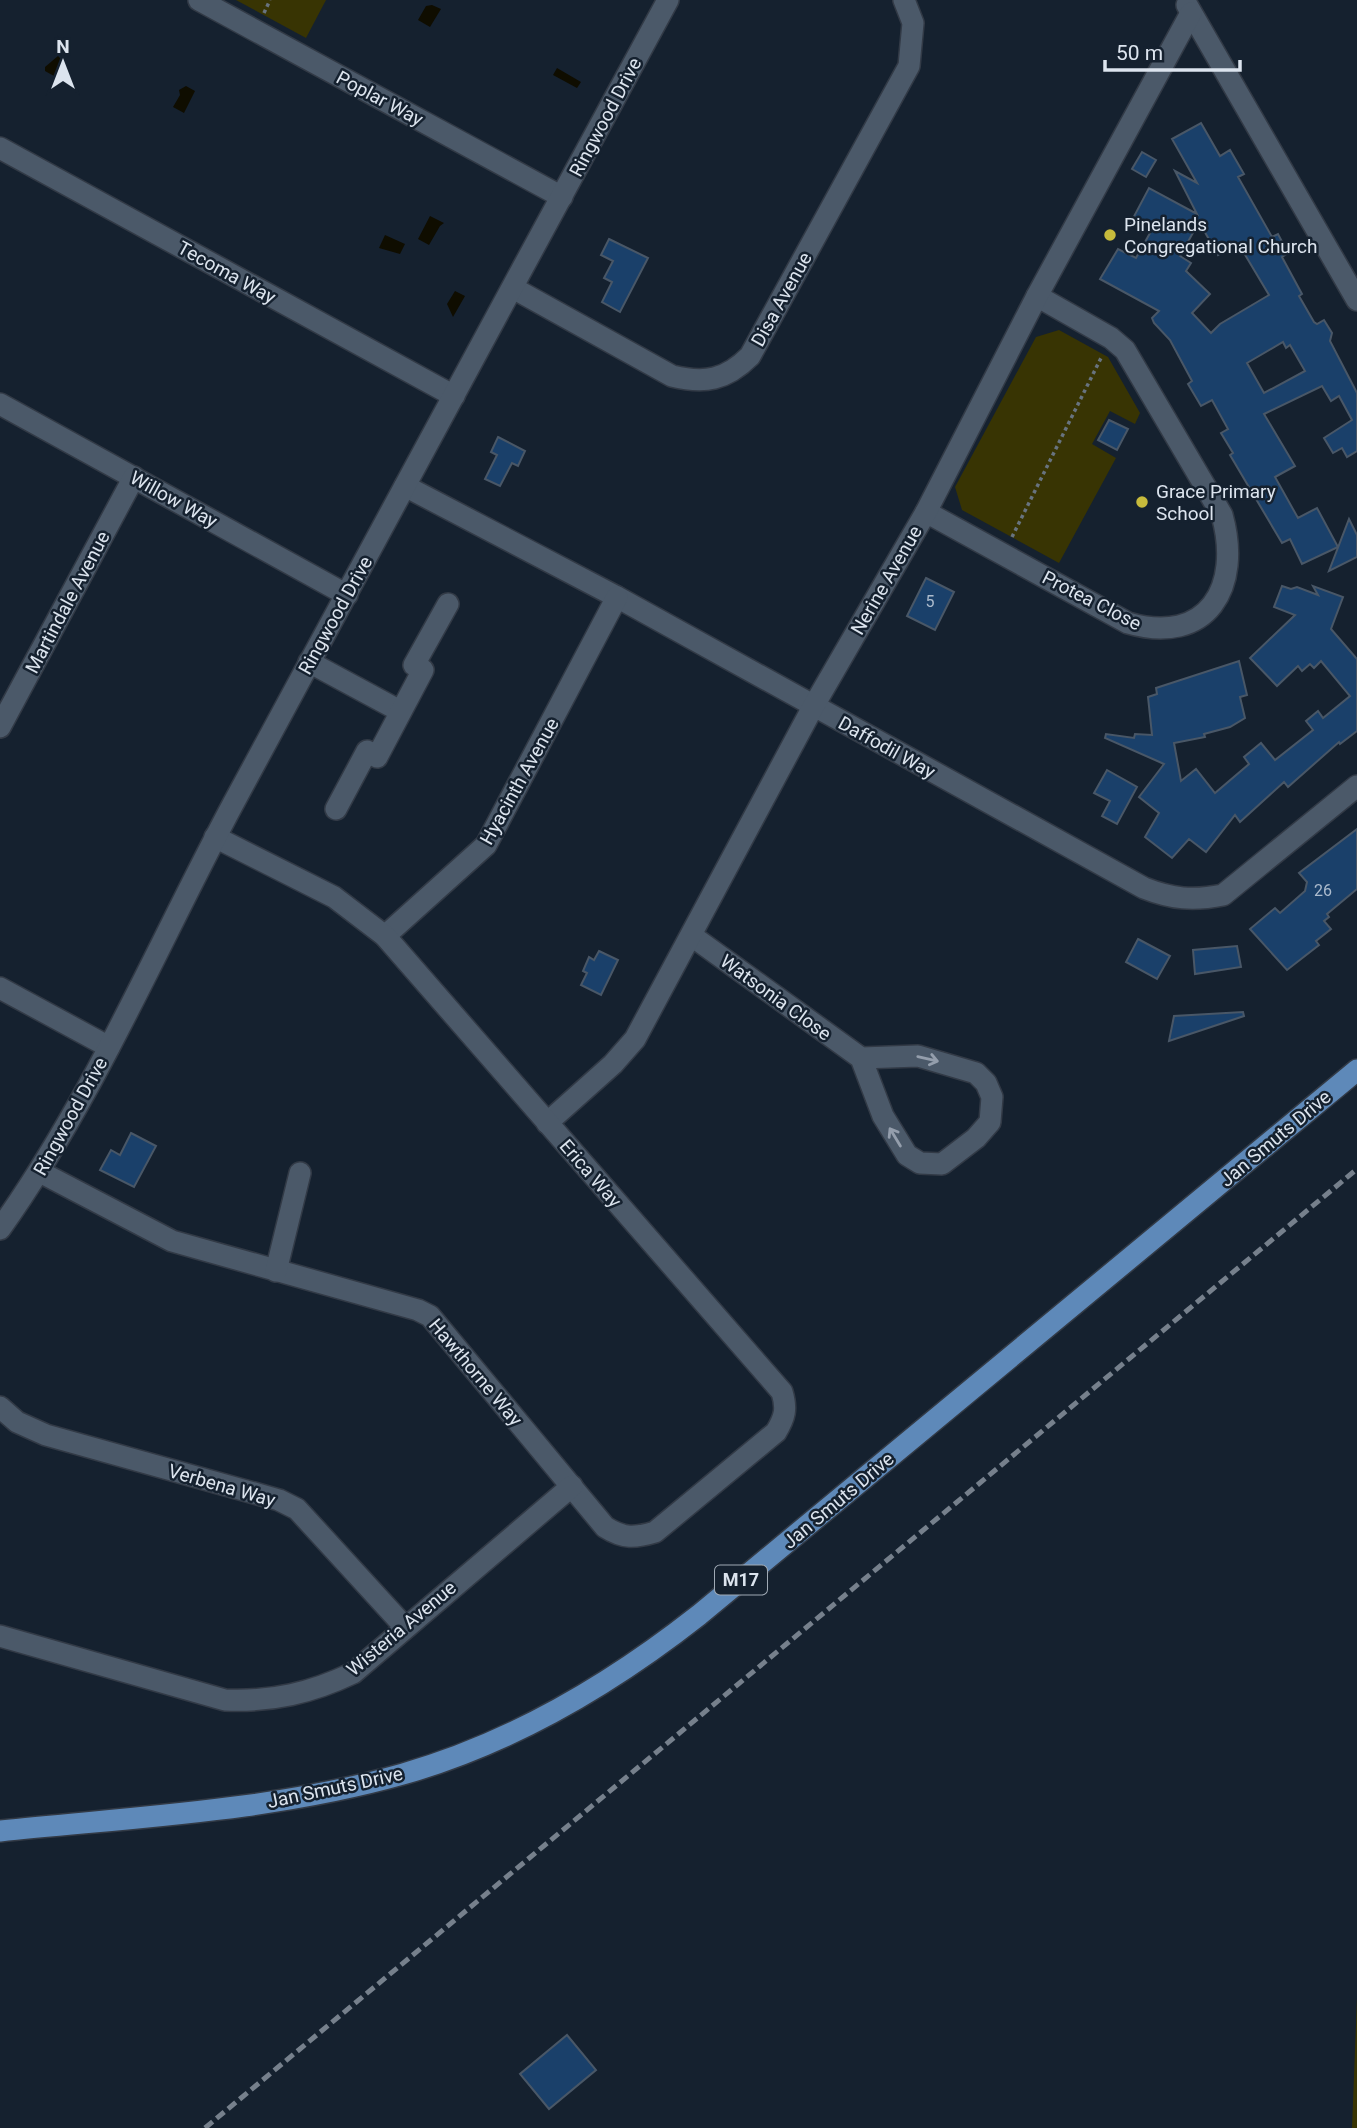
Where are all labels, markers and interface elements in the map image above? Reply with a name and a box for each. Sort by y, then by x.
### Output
north arrow [28,28,98,98]
scale bar [1105,28,1240,72]
text: N [56,35,70,58]
text: 50 m [1116,41,1163,65]
street label: Ringwood Drive [564,54,646,181]
street label: Poplar Way [332,66,427,131]
place label: Pinelands Congregational Church [1124,213,1318,258]
marker: Pinelands Congregational Church [1102,227,1118,243]
street label: Tecoma Way [174,236,280,309]
street label: Disa Avenue [746,248,817,350]
street label: Willow Way [126,466,221,533]
place label: Grace Primary School [1156,480,1276,525]
marker: Grace Primary School [1134,494,1150,510]
street label: Nerine Avenue [846,522,927,639]
street label: Martindale Avenue [20,527,115,677]
street label: Ringwood Drive [293,552,377,678]
street label: Protea Close [1038,566,1145,635]
house number: 5 [926,592,935,611]
street label: Daffodil Way [834,711,939,783]
street label: Hyacinth Avenue [475,714,564,849]
house number: 26 [1314,881,1332,900]
street label: Watsonia Close [716,949,836,1045]
street label: Ringwood Drive [28,1053,112,1179]
one-way arrow [916,1053,939,1066]
street label: Jan Smuts Drive [1215,1085,1336,1192]
one-way arrow [887,1127,901,1147]
street label: Erica Way [555,1135,626,1212]
street label: Hawthorne Way [424,1314,527,1431]
street label: Jan Smuts Drive [778,1447,899,1554]
street label: Verbena Way [166,1459,278,1512]
road number: M17 [715,1566,767,1595]
street label: Wisteria Avenue [342,1576,461,1681]
street label: Jan Smuts Drive [265,1762,405,1813]

